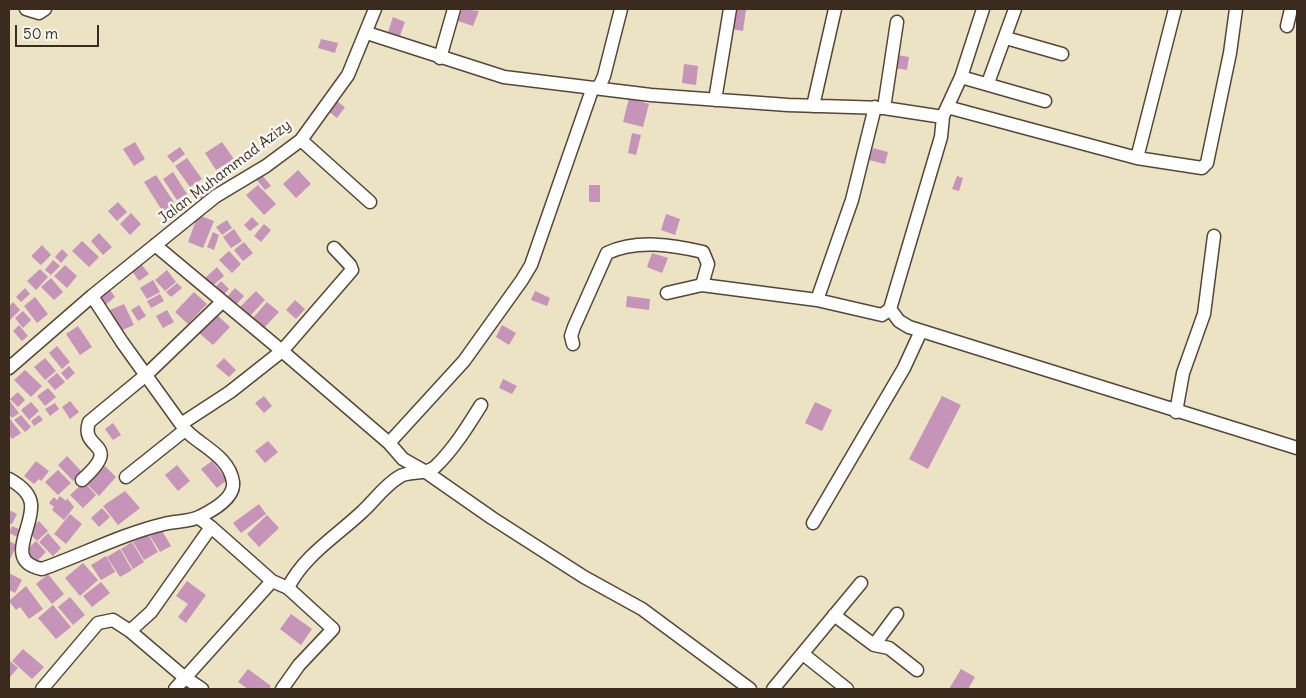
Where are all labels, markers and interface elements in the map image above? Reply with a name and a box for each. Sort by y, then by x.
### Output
scale bar [18,15,101,47]
text: 50 m [23,24,58,43]
street label: Jalan Muhammad Azizy [155,116,295,228]

